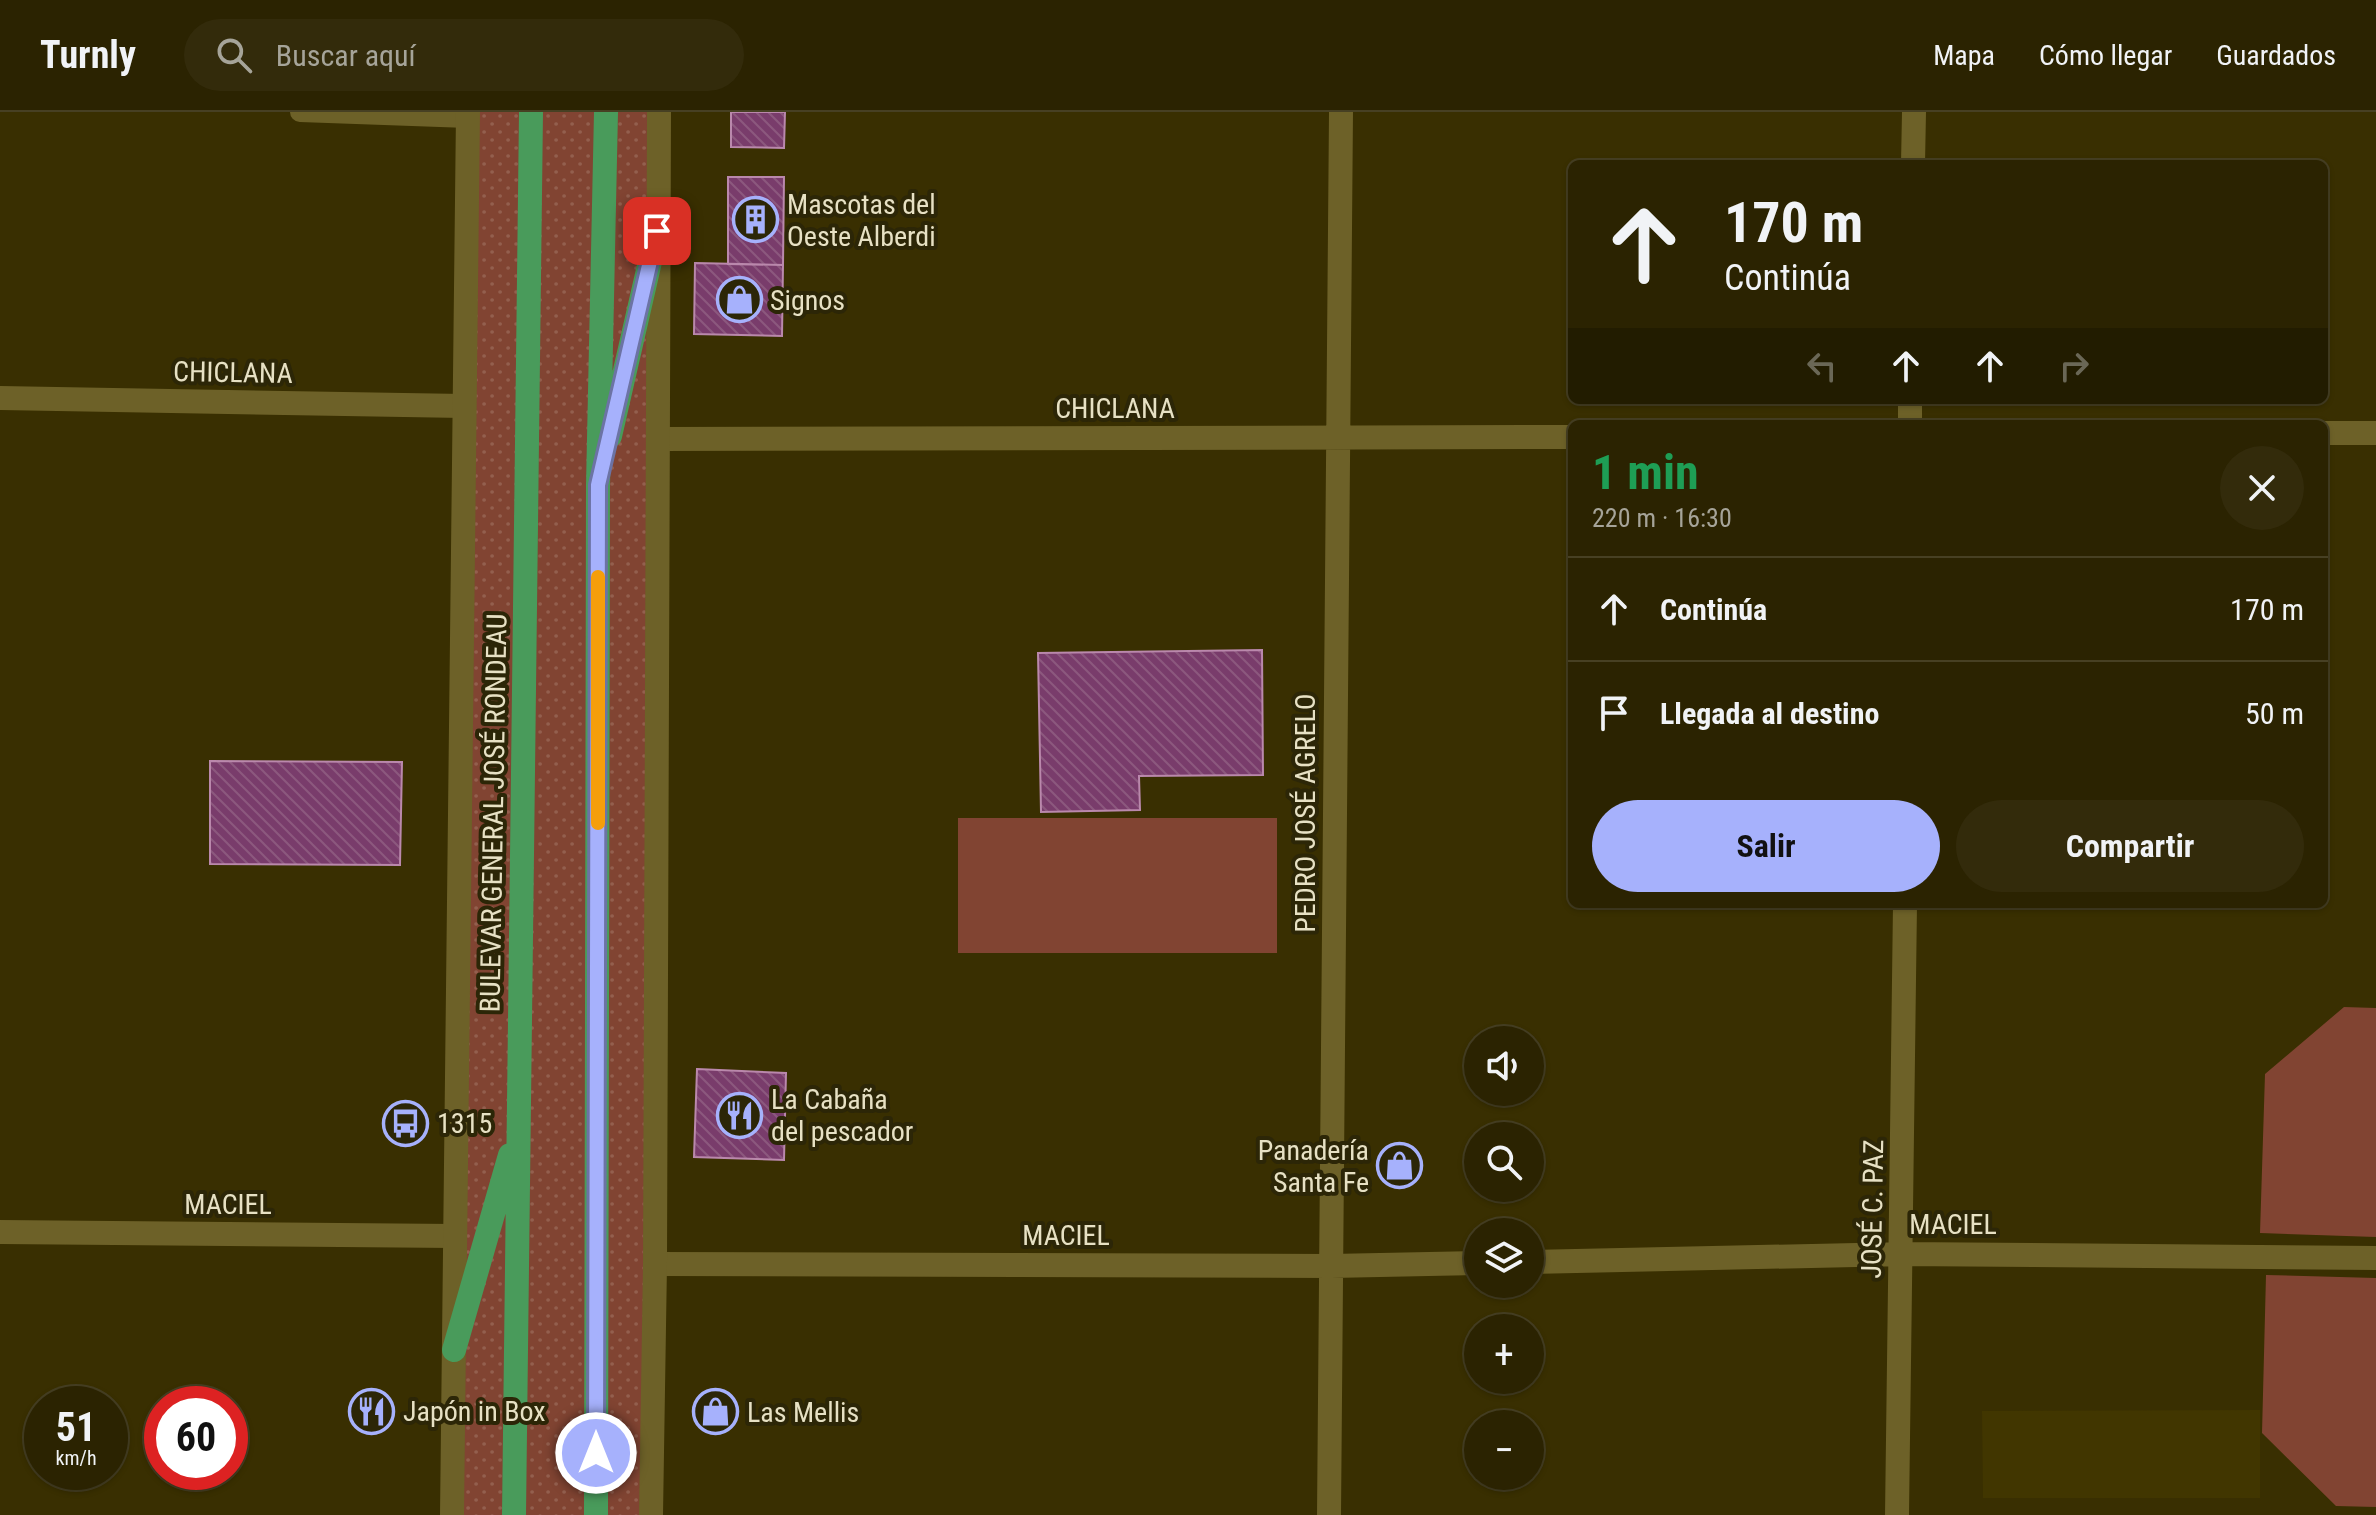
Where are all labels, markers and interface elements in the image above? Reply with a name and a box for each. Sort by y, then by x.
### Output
search box [184,19,744,91]
text: Turnly [40,33,136,77]
icon: search [212,33,256,77]
text: Buscar aquí [276,38,416,73]
text: Mapa [1933,39,1995,72]
text: Cómo llegar [2039,39,2172,72]
text: Guardados [2216,39,2336,72]
place label: Mascotas del Oeste Alberdi [787,188,936,253]
text: 170 m [1724,190,1863,256]
icon: ahead [1592,192,1696,296]
building icon: Mascotas del Oeste Alberdi [732,196,780,244]
pin [623,197,691,265]
icon: arrive [635,209,679,253]
text: Continúa [1724,257,1851,299]
shop icon: Signos [715,276,763,324]
place label: Signos [770,284,845,317]
icon: left [1800,344,1844,388]
icon: ahead [1884,344,1928,388]
icon: ahead [1968,344,2012,388]
icon: right [2052,344,2096,388]
street label: CHICLANA [173,355,293,390]
street label: CHICLANA [1055,392,1175,425]
text: 1 min [1592,444,1699,501]
button: close [2220,446,2304,530]
text: 220 m · 16:30 [1592,503,1732,533]
icon: ahead [1592,587,1636,631]
text: Continúa [1660,592,1767,627]
text: 170 m [2230,592,2304,627]
street label: BULEVAR GENERAL JOSÉ RONDEAU [474,613,513,1013]
icon: arrive [1592,691,1636,735]
street label: PEDRO JOSÉ AGRELO [1289,693,1322,933]
text: Llegada al destino [1660,696,1879,731]
text: 50 m [2245,696,2304,731]
button: Salir [1592,800,1940,892]
button: Compartir [1956,800,2304,892]
map controls [1464,1026,1544,1490]
button: sound [1464,1026,1544,1106]
place label: La Cabaña del pescador [771,1083,913,1148]
restaurant icon: La Cabaña del pescador [716,1091,764,1139]
bus stop icon: 1315 [382,1099,430,1147]
place label: 1315 [437,1107,492,1140]
button: search [1464,1122,1544,1202]
place label: Panadería Santa Fe [1258,1134,1369,1199]
street label: JOSÉ C. PAZ [1855,1139,1890,1279]
shop icon: Panadería Santa Fe [1376,1142,1424,1190]
street label: MACIEL [184,1188,272,1221]
street label: MACIEL [1909,1208,1997,1241]
button: layers [1464,1218,1544,1298]
street label: MACIEL [1022,1219,1110,1252]
button: + [1464,1314,1544,1394]
speed limit sign: 60 [144,1386,248,1490]
restaurant icon: Japón in Box [348,1387,396,1435]
shop icon: Las Mellis [692,1388,740,1436]
place label: Japón in Box [403,1395,546,1428]
place label: Las Mellis [747,1396,859,1429]
text: 51 [56,1404,96,1451]
button: − [1464,1410,1544,1490]
position arrow [554,1411,638,1495]
text: km/h [55,1446,97,1470]

